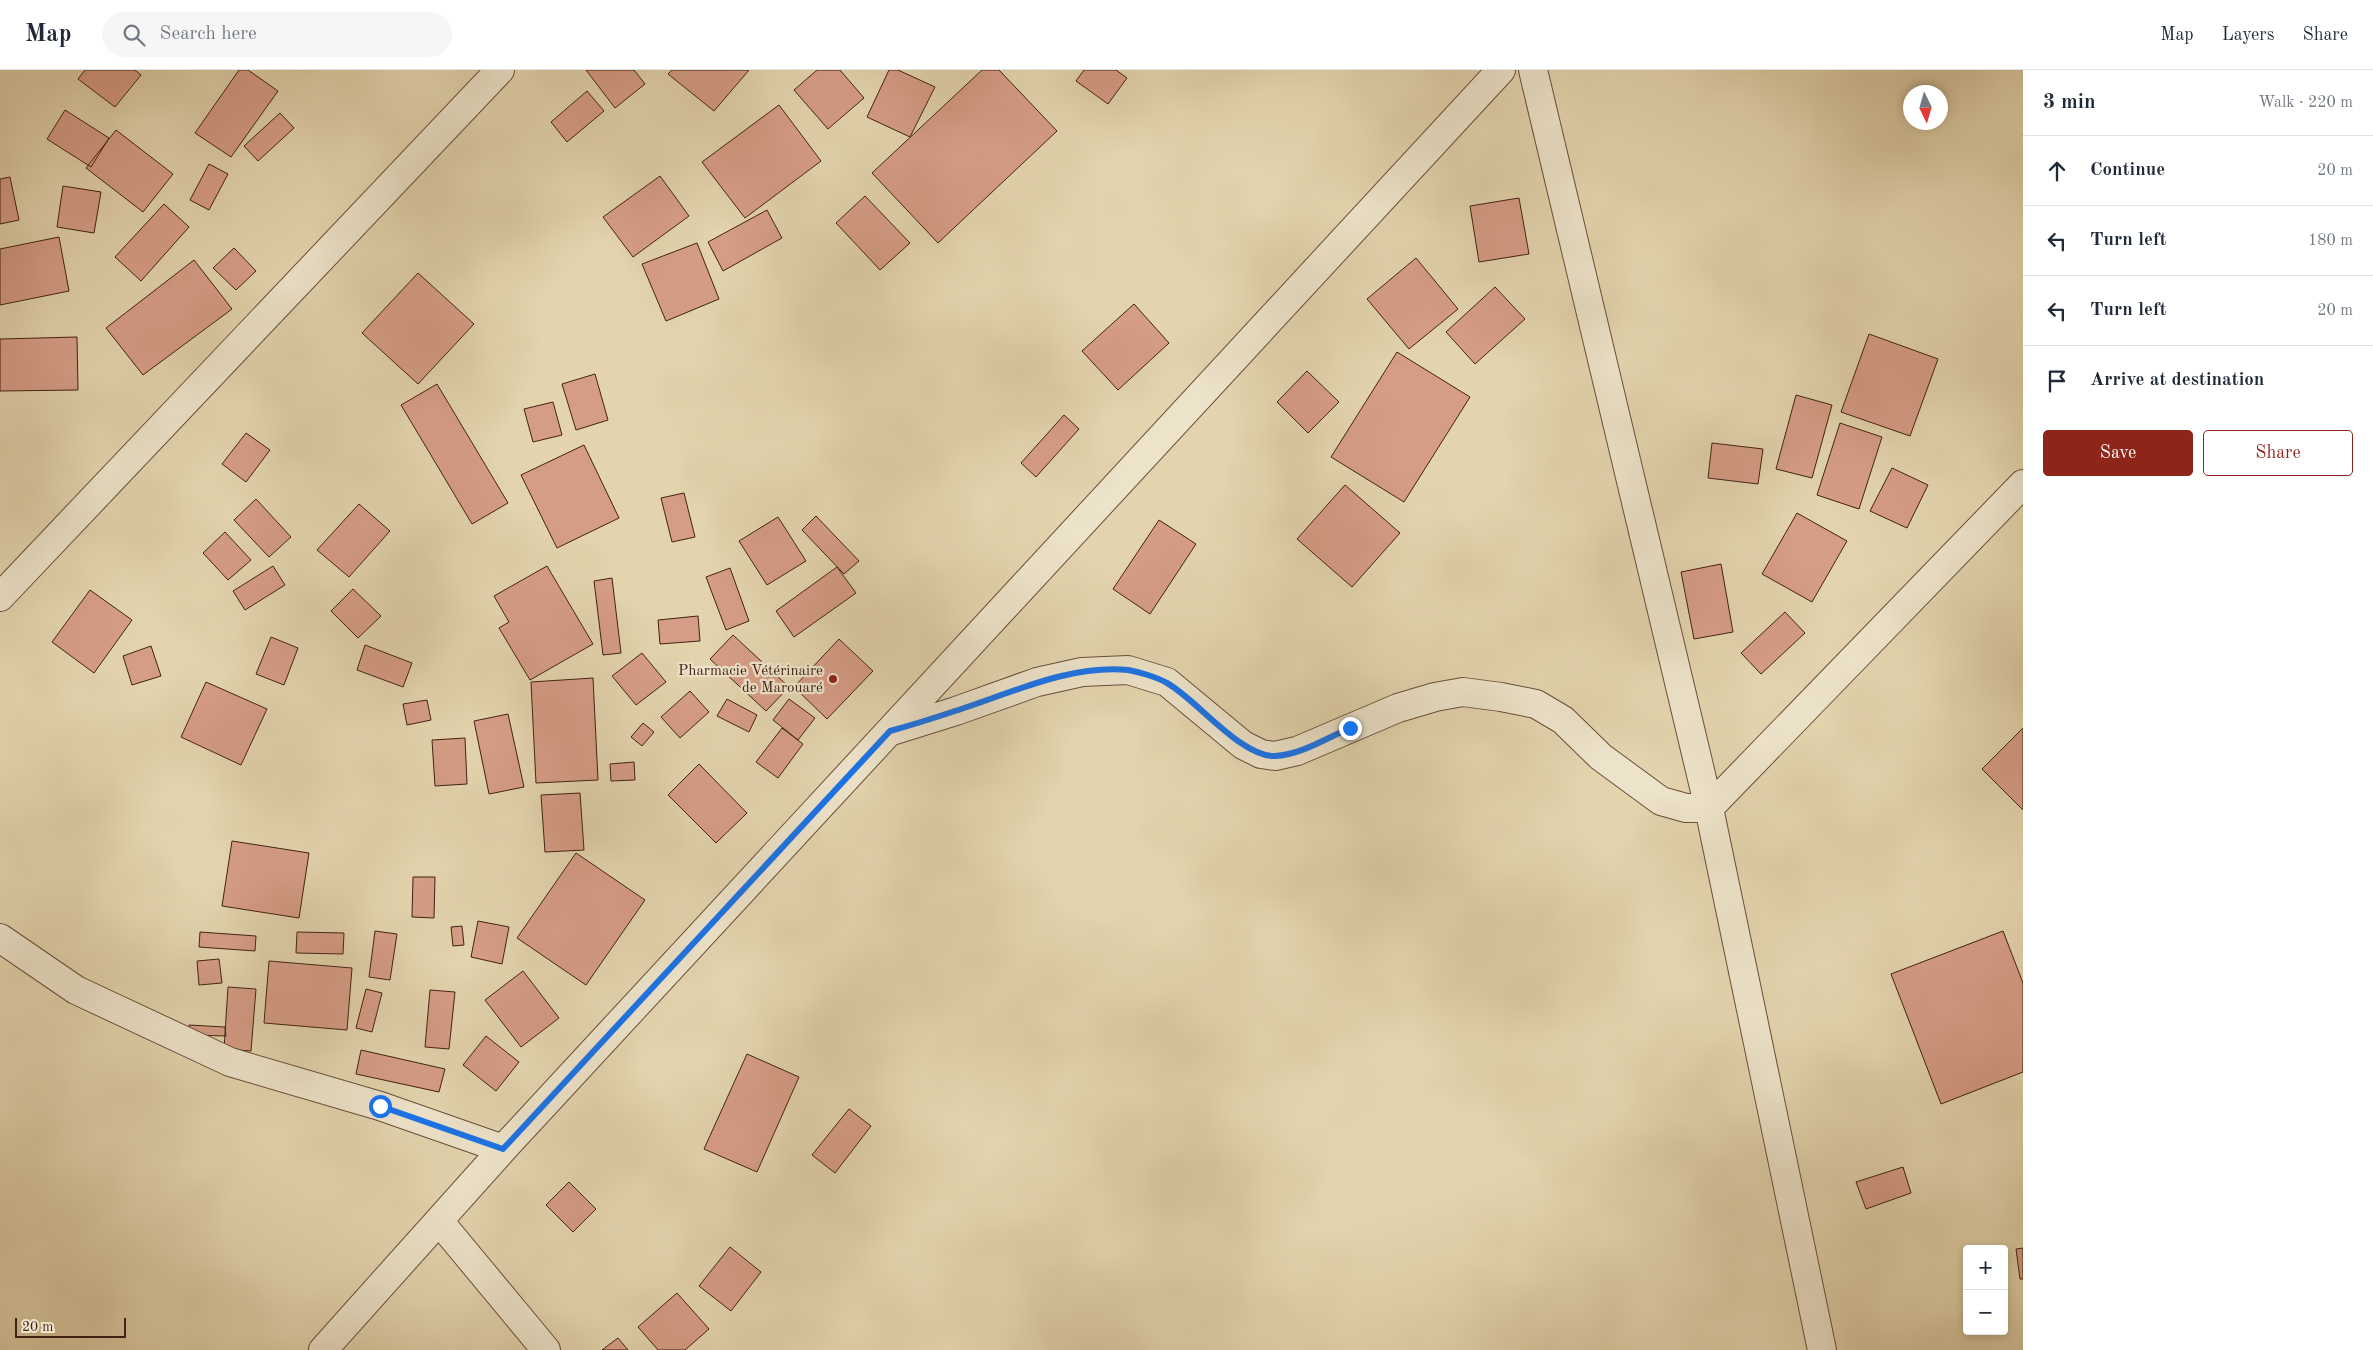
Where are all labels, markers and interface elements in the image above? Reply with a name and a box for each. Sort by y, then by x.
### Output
search box [102,12,452,57]
icon: search [120,21,148,49]
text: Map [25,23,72,47]
text: Search here [160,25,257,44]
text: Map [2160,26,2194,44]
text: Layers [2222,26,2274,44]
text: Share [2302,26,2348,44]
north arrow [1903,85,1948,130]
text: 3 min [2043,92,2096,113]
text: Walk · 220 m [2258,95,2353,111]
icon: ahead [2043,157,2071,185]
text: Continue [2090,161,2165,180]
text: 20 m [2317,163,2353,179]
icon: left [2043,227,2071,255]
text: Turn left [2090,231,2167,250]
text: 180 m [2308,233,2353,249]
icon: left [2043,297,2071,325]
text: Turn left [2090,301,2167,320]
text: 20 m [2317,303,2353,319]
icon: arrive [2043,367,2071,395]
text: Arrive at destination [2090,371,2264,390]
button: Save [2043,430,2193,476]
button: Share [2203,430,2353,476]
place label: Pharmacie Vétérinaire de Marouaré [678,664,823,696]
marker: Pharmacie Vétérinaire de Marouaré [827,673,839,685]
route end [1339,717,1362,740]
route start [369,1095,392,1118]
map controls [1963,1245,2008,1335]
button: + [1963,1245,2008,1290]
button: − [1963,1290,2008,1335]
scale bar [15,1315,126,1338]
text: 20 m [22,1320,53,1334]

